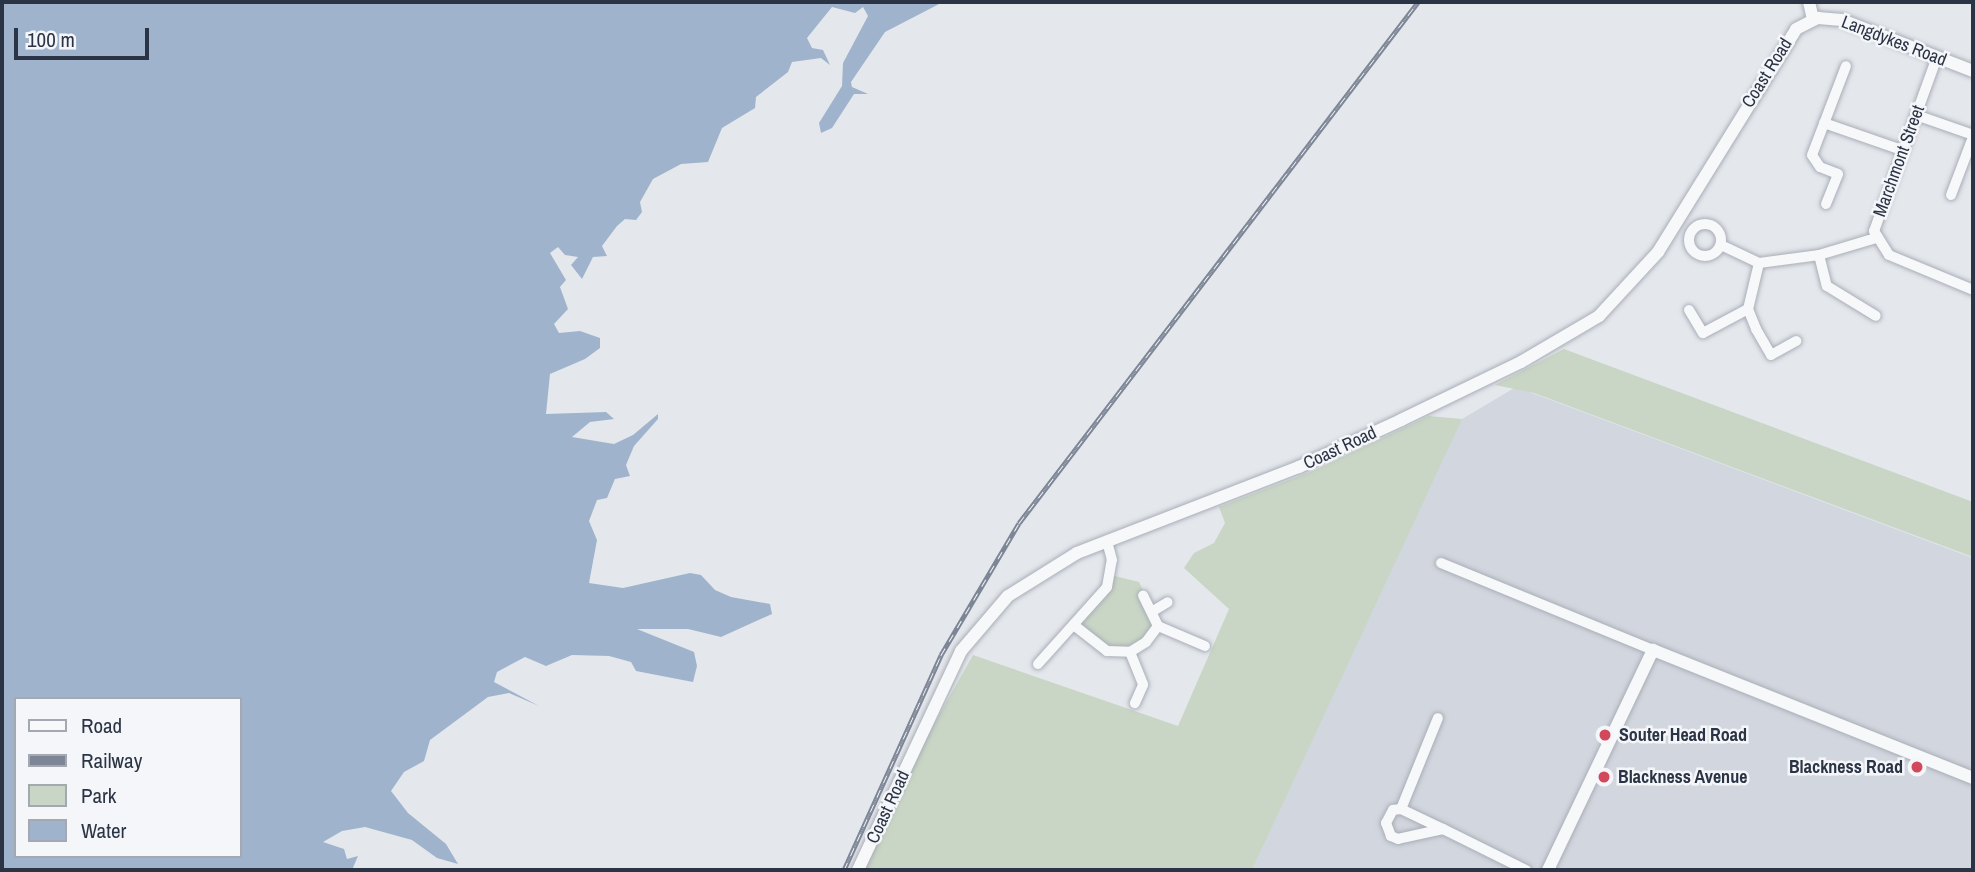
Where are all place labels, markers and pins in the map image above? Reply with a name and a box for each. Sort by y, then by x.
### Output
place label: Souter Head Road [1619,724,1747,746]
marker: Souter Head Road [1597,727,1613,743]
place label: Blackness Road [1789,756,1903,778]
marker: Blackness Road [1909,759,1925,775]
place label: Blackness Avenue [1618,766,1748,788]
marker: Blackness Avenue [1596,769,1612,785]

